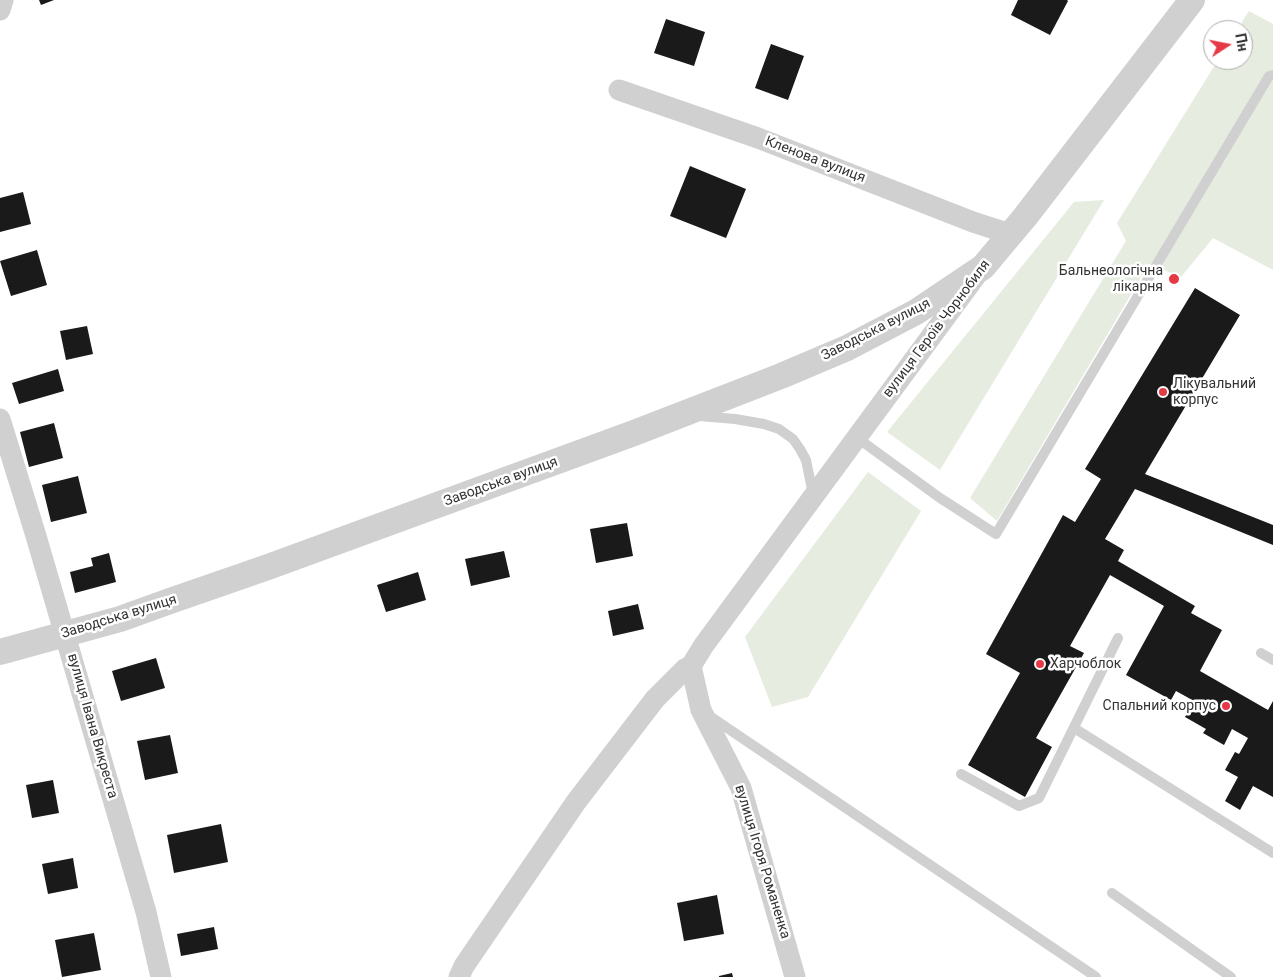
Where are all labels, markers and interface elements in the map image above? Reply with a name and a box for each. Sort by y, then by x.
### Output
north arrow [1203,20,1253,70]
text: Пн [1232,32,1251,53]
street label: Кленова вулиця [762,133,868,187]
street label: вулиця Героїв Чорнобиля [880,257,994,401]
place label: Бальнеологічна лікарня [1059,263,1163,296]
marker: Бальнеологічна лікарня [1167,272,1181,286]
street label: Заводська вулиця [819,295,933,365]
place label: Лікувальний корпус [1173,376,1256,408]
marker: Лікувальний корпус [1157,386,1169,398]
street label: Заводська вулиця [442,454,560,510]
street label: Заводська вулиця [59,591,179,643]
street label: вулиця Івана Викреста [63,652,121,800]
place label: Харчоблок [1050,656,1121,672]
marker: Харчоблок [1034,658,1046,670]
place label: Спальний корпус [1103,698,1216,714]
marker: Спальний корпус [1220,700,1232,712]
street label: вулиця Ігоря Романенка [731,783,793,941]

